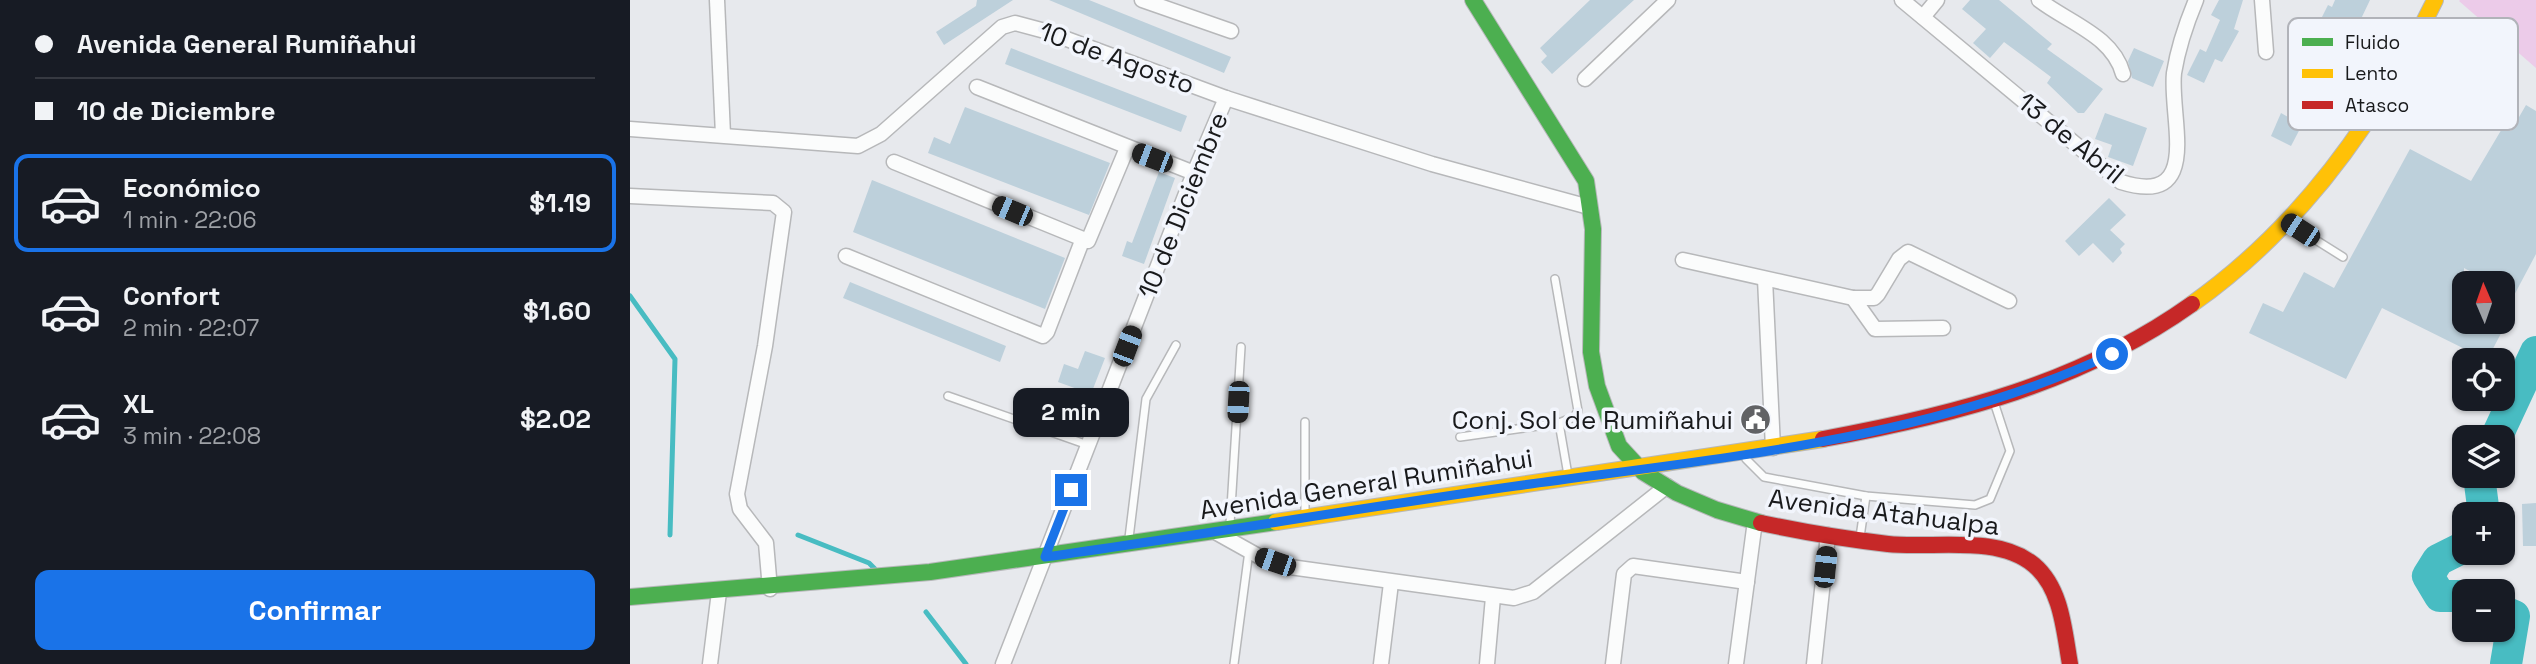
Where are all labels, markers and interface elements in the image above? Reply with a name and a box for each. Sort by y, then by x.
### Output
street label: 10 de Agosto [1035,14,1199,102]
legend [2288,18,2518,130]
text: Avenida General Rumiñahui [77,27,416,61]
text: Fluido [2345,30,2400,55]
text: Lento [2345,61,2398,86]
street label: 13 de Abril [2011,85,2131,191]
text: Atasco [2345,93,2409,118]
text: 10 de Diciembre [77,94,275,128]
street label: 10 de Diciembre [1130,107,1236,303]
car [1129,141,1176,175]
text: Económico [123,171,261,205]
icon: car [39,172,102,235]
text: $1.19 [529,186,591,220]
car [989,193,1036,229]
text: 1 min · 22:06 [123,205,257,235]
car [2277,210,2324,250]
north arrow [2452,271,2515,334]
map controls [2452,271,2515,642]
text: Confort [123,279,220,313]
icon: car [39,280,102,343]
text: $1.60 [523,294,591,328]
text: 2 min · 22:07 [123,313,259,343]
car [1110,323,1145,369]
route start [2096,338,2128,370]
button: locate [2452,348,2515,411]
car [1227,380,1250,424]
text: XL [123,387,154,421]
icon: car [39,388,102,451]
callout: 2 min [1013,388,1129,438]
text: 2 min [1041,397,1101,427]
text: $2.02 [520,402,591,436]
place label: Conj. Sol de Rumiñahui [1452,403,1733,437]
public building icon: Conj. Sol de Rumiñahui [1739,403,1773,437]
text: 3 min · 22:08 [123,421,261,451]
button: layers [2452,425,2515,488]
street label: Avenida General Rumiñahui [1197,441,1535,527]
route end [1055,474,1087,506]
street label: Avenida Atahualpa [1767,481,2002,543]
button: + [2452,502,2515,565]
car [1252,545,1299,579]
car [1813,545,1838,589]
button: Confirmar [35,570,595,650]
button: − [2452,579,2515,642]

